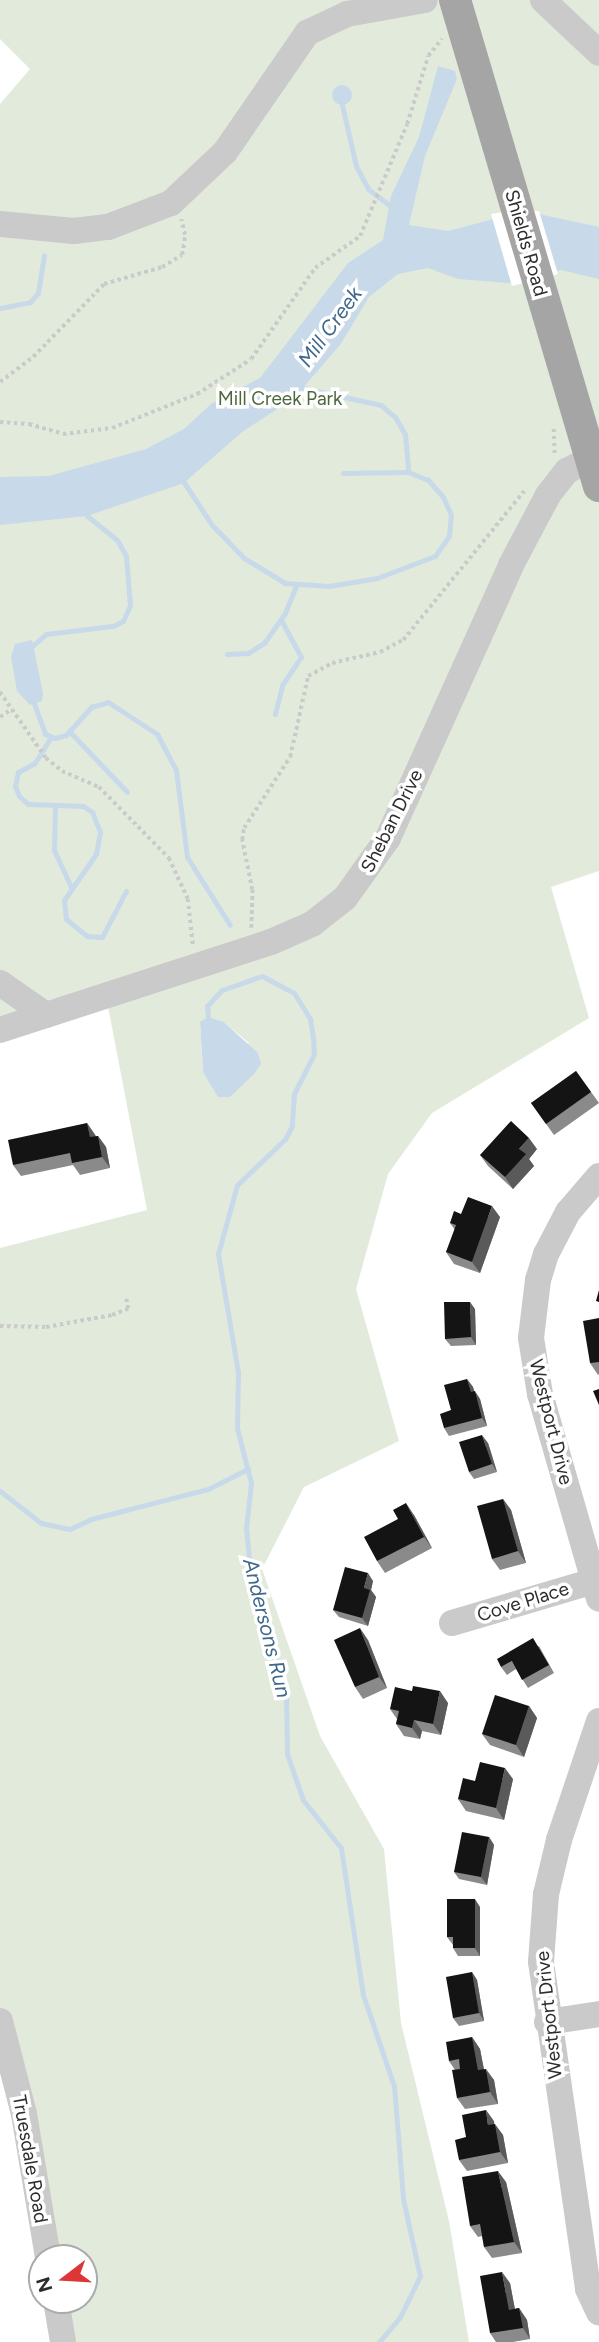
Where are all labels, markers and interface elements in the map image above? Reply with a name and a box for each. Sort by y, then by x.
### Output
street label: Shields Road [500,187,552,299]
water label: Mill Creek [293,282,367,372]
park label: Mill Creek Park [218,388,342,410]
street label: Sheban Drive [356,766,428,876]
street label: Westport Drive [524,1357,578,1487]
water label: Andersons Run [238,1556,296,1700]
street label: Cove Place [474,1577,572,1627]
street label: Westport Drive [531,1950,567,2080]
street label: Truesdale Road [8,2093,52,2225]
north arrow [28,2244,98,2314]
text: N [31,2274,57,2295]

